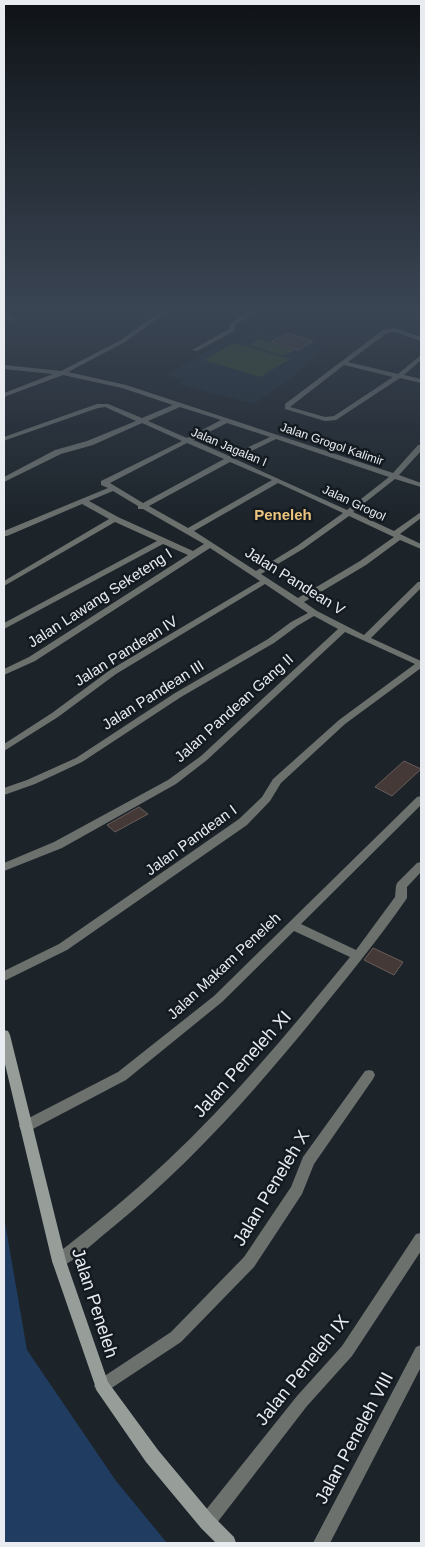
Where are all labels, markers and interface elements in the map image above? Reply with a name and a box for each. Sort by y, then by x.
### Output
street label: Jalan Grogol Kalimir [279,420,385,468]
street label: Jalan Jagalan I [189,425,269,469]
street label: Jalan Grogol [320,482,388,524]
district label: Peneleh [254,506,312,523]
street label: Jalan Pandean V [242,543,348,618]
street label: Jalan Lawang Seketeng I [24,545,175,651]
street label: Jalan Pandean IV [71,612,180,689]
street label: Jalan Pandean Gang II [171,650,296,765]
street label: Jalan Pandean III [99,656,207,733]
street label: Jalan Pandean I [142,801,240,878]
street label: Jalan Makam Peneleh [164,909,284,1022]
street label: Jalan Peneleh XI [189,1007,295,1121]
street label: Jalan Peneleh X [229,1127,313,1249]
street label: Jalan Peneleh [68,1246,122,1360]
street label: Jalan Peneleh IX [251,1311,353,1429]
street label: Jalan Peneleh VIII [311,1369,397,1507]

